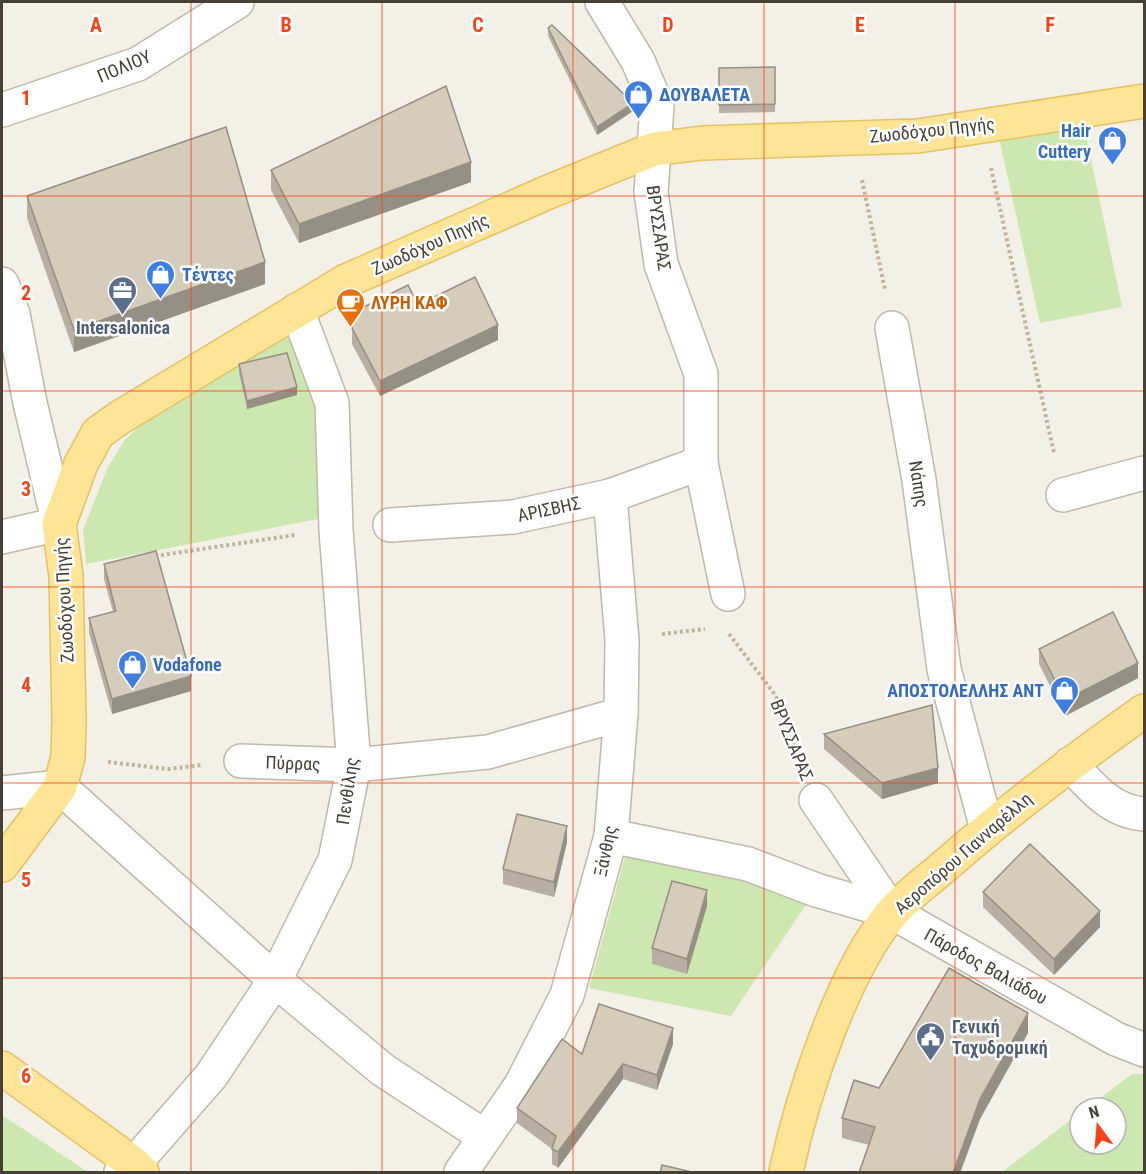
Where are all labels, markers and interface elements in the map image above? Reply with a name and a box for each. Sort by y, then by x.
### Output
text: A [90,13,102,37]
text: B [280,13,292,37]
text: C [472,13,484,37]
text: D [662,13,674,37]
text: E [855,13,865,37]
text: F [1045,13,1055,37]
street label: ΠΟΛΙΟΥ [94,45,155,87]
shop icon: ΔΟΥΒΑΛΕΤΑ [622,78,654,120]
place label: ΔΟΥΒΑΛΕΤΑ [659,84,750,105]
text: 1 [21,86,31,110]
street label: Ζωοδόχου Πηγής [868,113,996,147]
place label: Hair Cuttery [1038,120,1091,162]
shop icon: Hair Cuttery [1096,124,1128,166]
street label: ΒΡΥΣΣΑΡΑΣ [643,184,675,272]
street label: Ζωοδόχου Πηγής [368,209,492,279]
shop icon: Τέντες [145,258,177,300]
place label: Τέντες [182,264,234,285]
office icon: Intersalonica [107,274,139,316]
text: 2 [21,281,31,305]
cafe icon: ΛΥΡΗ ΚΑΦ [334,286,366,328]
place label: ΛΥΡΗ ΚΑΦ [371,292,448,313]
place label: Intersalonica [76,317,170,338]
street label: Νάπης [905,459,933,509]
text: 3 [21,477,31,501]
street label: ΑΡΙΣΒΗΣ [516,492,582,526]
street label: Ζωοδόχου Πηγής [50,537,78,663]
shop icon: Vodafone [116,648,148,690]
place label: Vodafone [153,654,222,675]
text: 4 [21,673,31,697]
shop icon: ΑΠΟΣΤΟΛΕΛΛΗΣ ΑΝΤ [1049,674,1081,716]
place label: ΑΠΟΣΤΟΛΕΛΛΗΣ ΑΝΤ [887,680,1044,701]
street label: ΒΡΥΣΣΑΡΑΣ [766,696,818,784]
street label: Πύρρας [265,752,321,774]
street label: Πενθίλης [332,756,362,826]
street label: Αεροπόρου Γιανναρέλλη [890,788,1036,918]
street label: Ξάνθης [589,823,621,879]
text: 5 [21,868,31,892]
street label: Πάροδος Βαλιάδου [921,924,1051,1008]
place label: Γενική Ταχυδρομική [952,1016,1048,1059]
public building icon: Γενική Ταχυδρομική [915,1020,947,1062]
text: 6 [21,1064,31,1088]
north arrow [1068,1096,1128,1156]
text: N [1087,1102,1101,1123]

